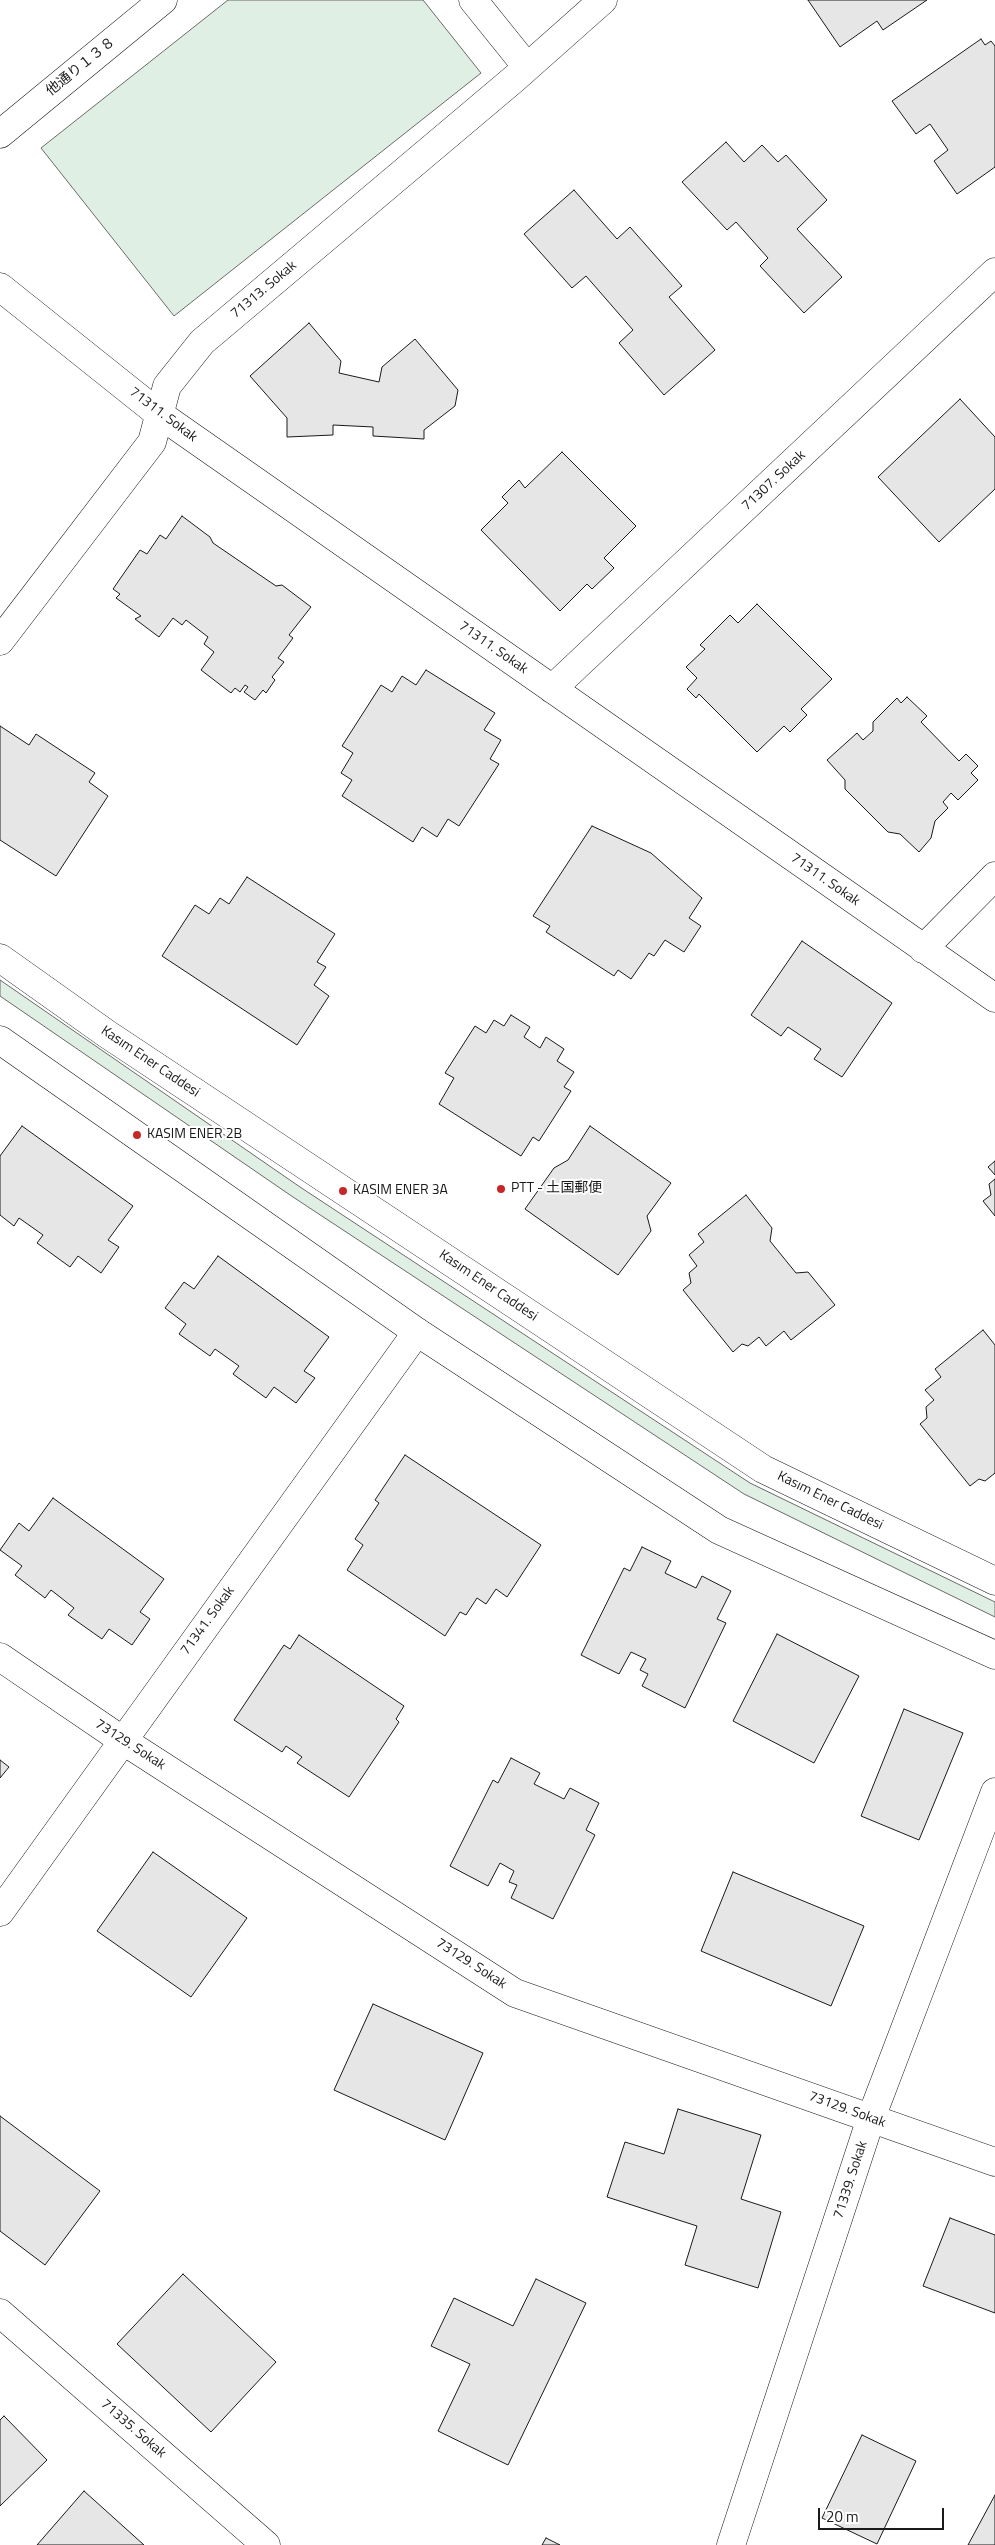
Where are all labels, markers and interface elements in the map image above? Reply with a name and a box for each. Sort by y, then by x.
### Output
street label: 他通り１３８ [43,34,119,100]
street label: 71313. Sokak [228,258,300,322]
street label: 71311. Sokak [126,384,200,446]
street label: 71307. Sokak [739,447,809,515]
street label: 71311. Sokak [455,618,531,678]
street label: 71311. Sokak [787,850,863,910]
street label: Kasım Ener Caddesi [97,1023,203,1101]
place label: KASIM ENER 2B [147,1127,242,1143]
marker: KASIM ENER 2B [131,1129,143,1141]
place label: PTT - 土国郵便 [511,1181,602,1197]
place label: KASIM ENER 3A [353,1183,448,1199]
marker: PTT - 土国郵便 [495,1183,507,1195]
marker: KASIM ENER 3A [337,1185,349,1197]
street label: Kasım Ener Caddesi [435,1247,541,1325]
street label: Kasım Ener Caddesi [774,1468,886,1534]
street label: 71341. Sokak [177,1583,239,1659]
street label: 73129. Sokak [92,1716,168,1774]
street label: 73129. Sokak [433,1935,509,1993]
street label: 73129. Sokak [806,2088,888,2132]
street label: 71339. Sokak [831,2139,871,2221]
street label: 71335. Sokak [97,2396,169,2462]
scale bar [820,2498,946,2530]
text: 20 m [826,2505,859,2528]

